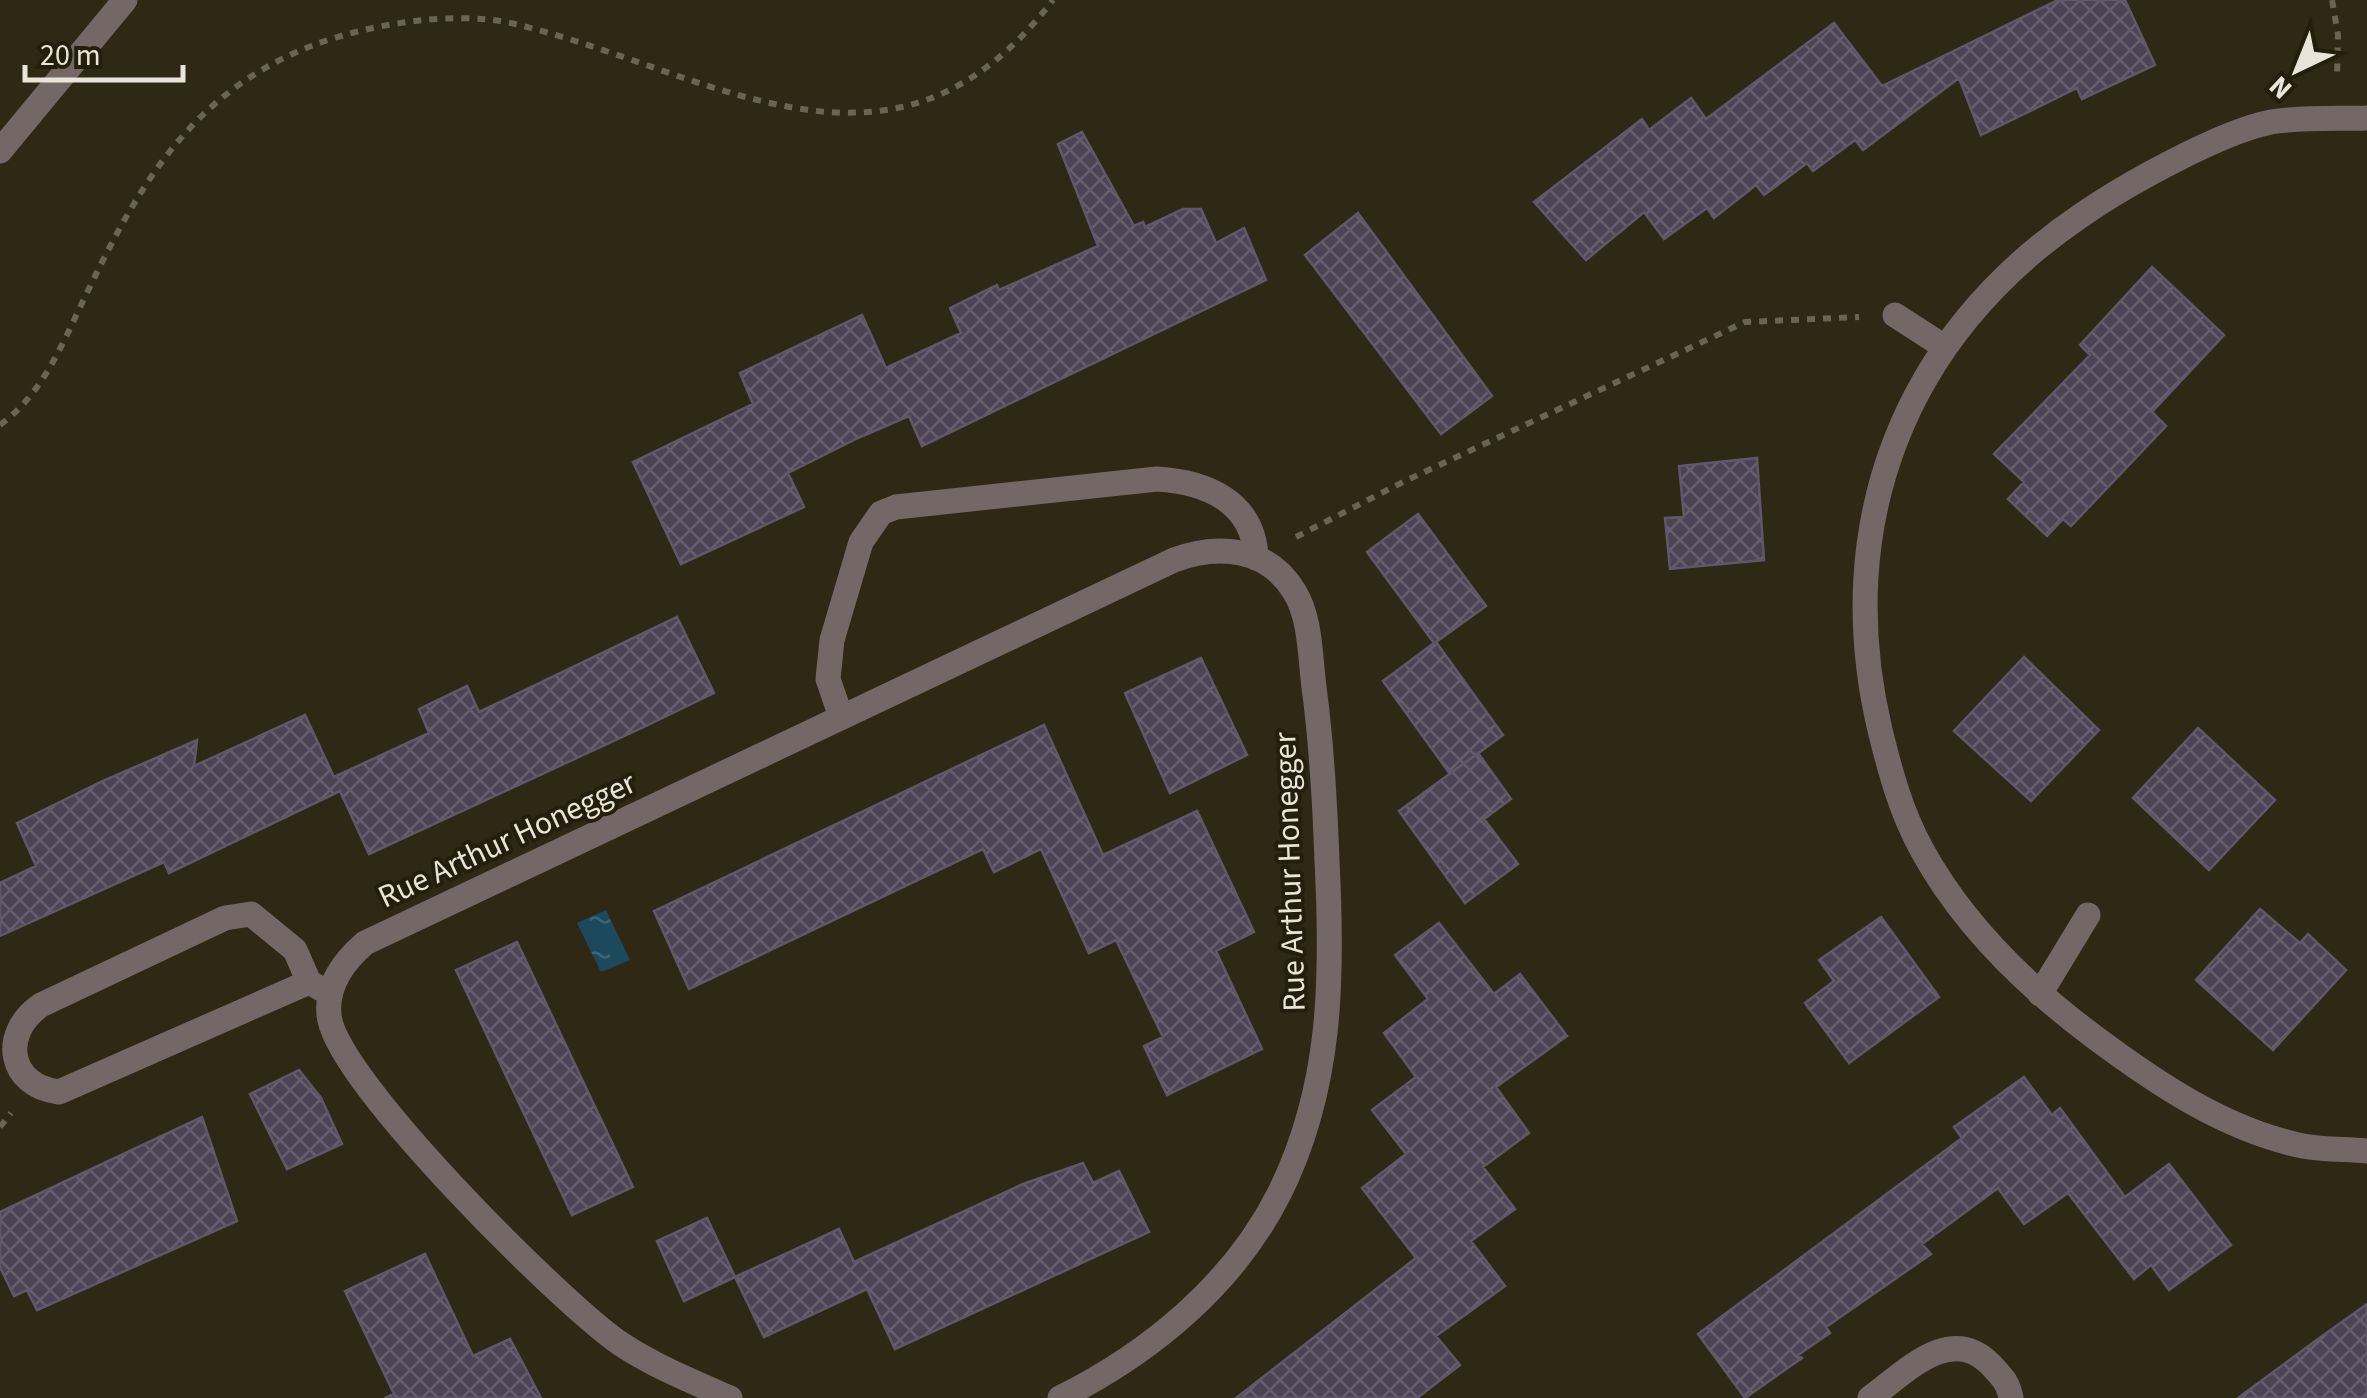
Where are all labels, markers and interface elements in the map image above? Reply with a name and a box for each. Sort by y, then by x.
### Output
scale bar [25,20,182,82]
north arrow [2247,20,2347,120]
text: 20 m [40,34,101,77]
text: N [2260,67,2301,109]
street label: Rue Arthur Honegger [1262,731,1318,1013]
street label: Rue Arthur Honegger [371,760,644,920]

